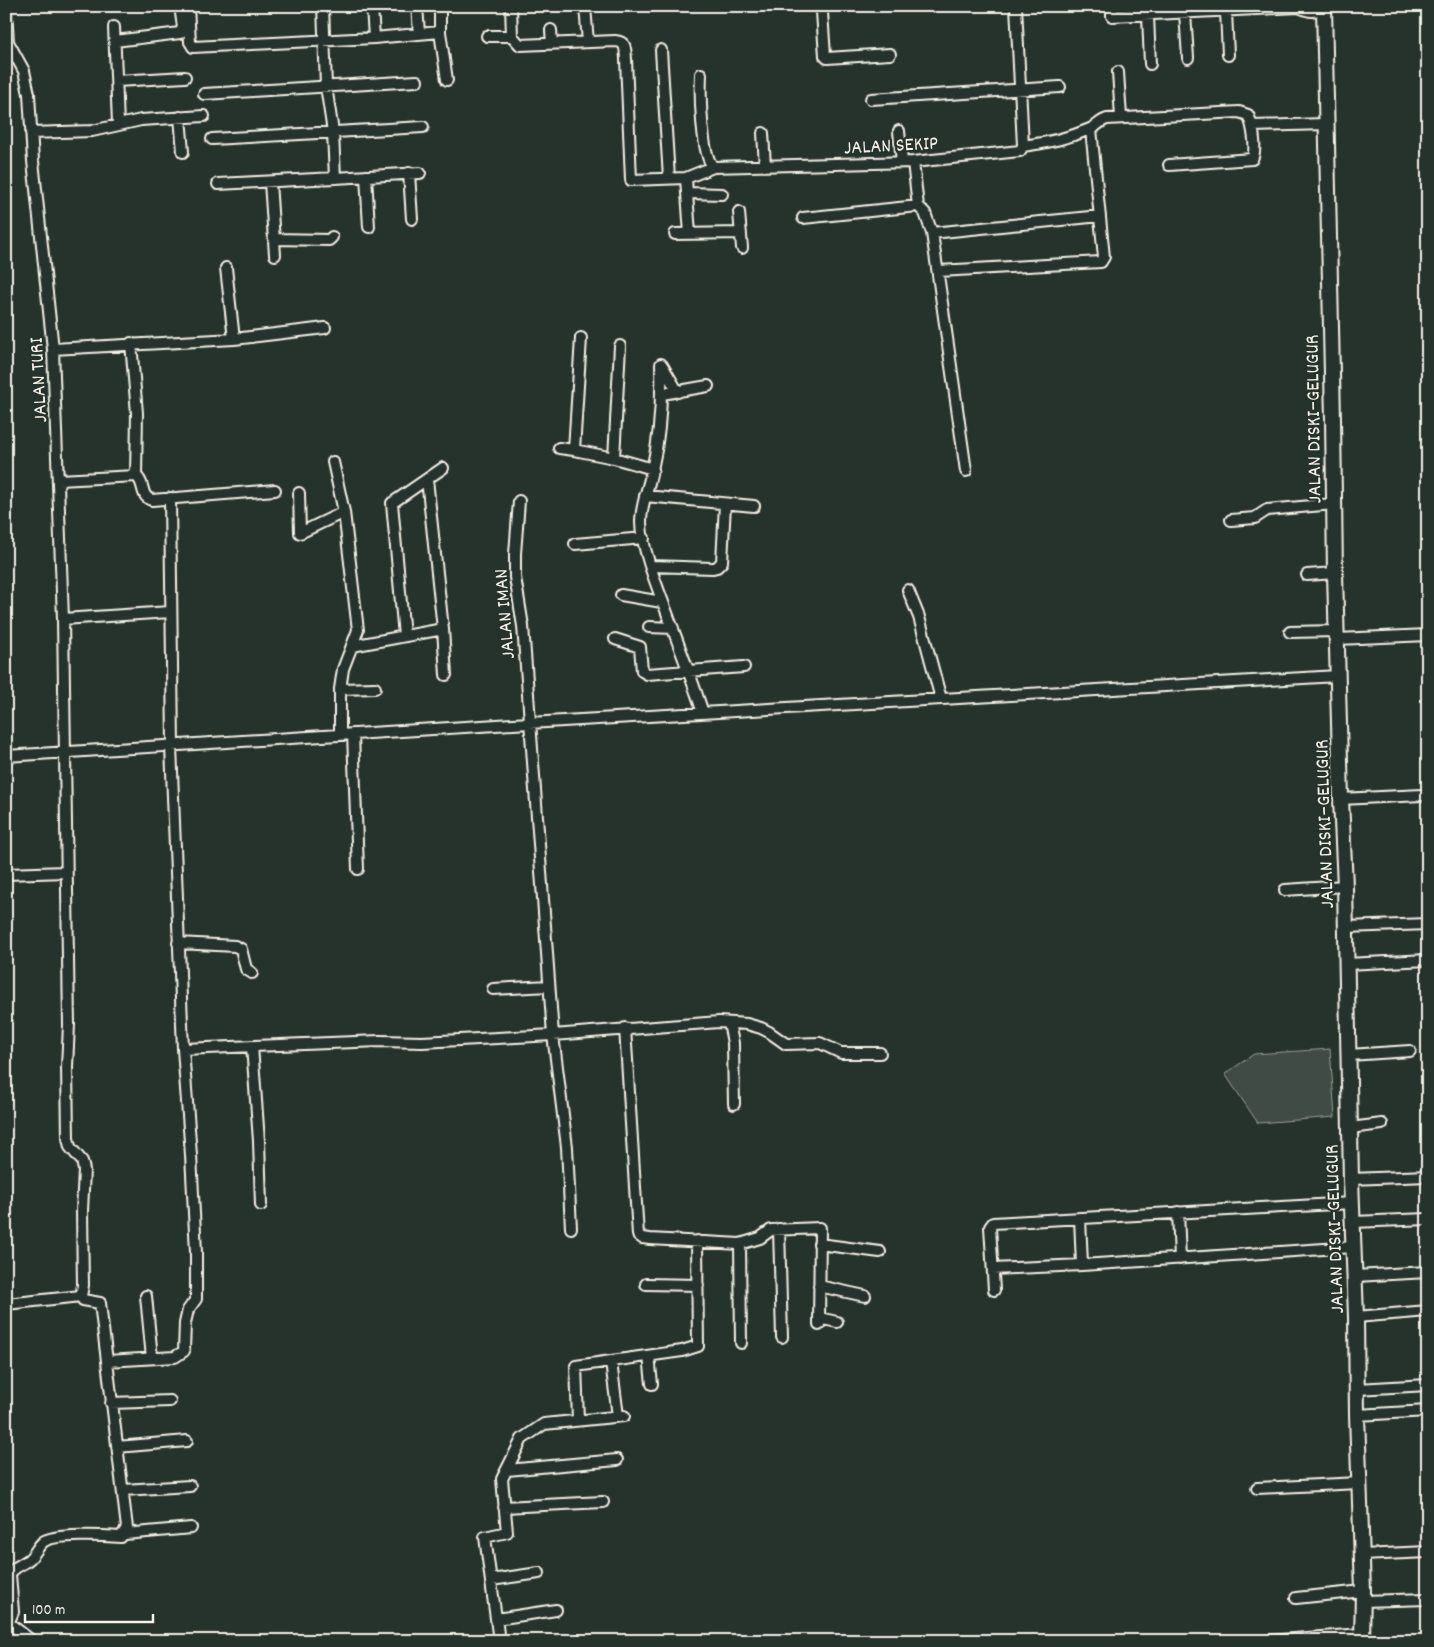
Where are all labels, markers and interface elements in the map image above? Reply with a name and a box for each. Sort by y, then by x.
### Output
street label: JALAN SEKIP [843,131,939,163]
street label: JALAN DISKI–GELUGUR [1300,334,1330,504]
street label: JALAN TURI [24,336,56,423]
street label: JALAN IMAN [488,567,524,660]
street label: JALAN DISKI–GELUGUR [1309,739,1343,909]
street label: JALAN DISKI–GELUGUR [1319,1144,1353,1314]
scale bar [25,1592,152,1624]
text: 100 m [32,1600,65,1622]

